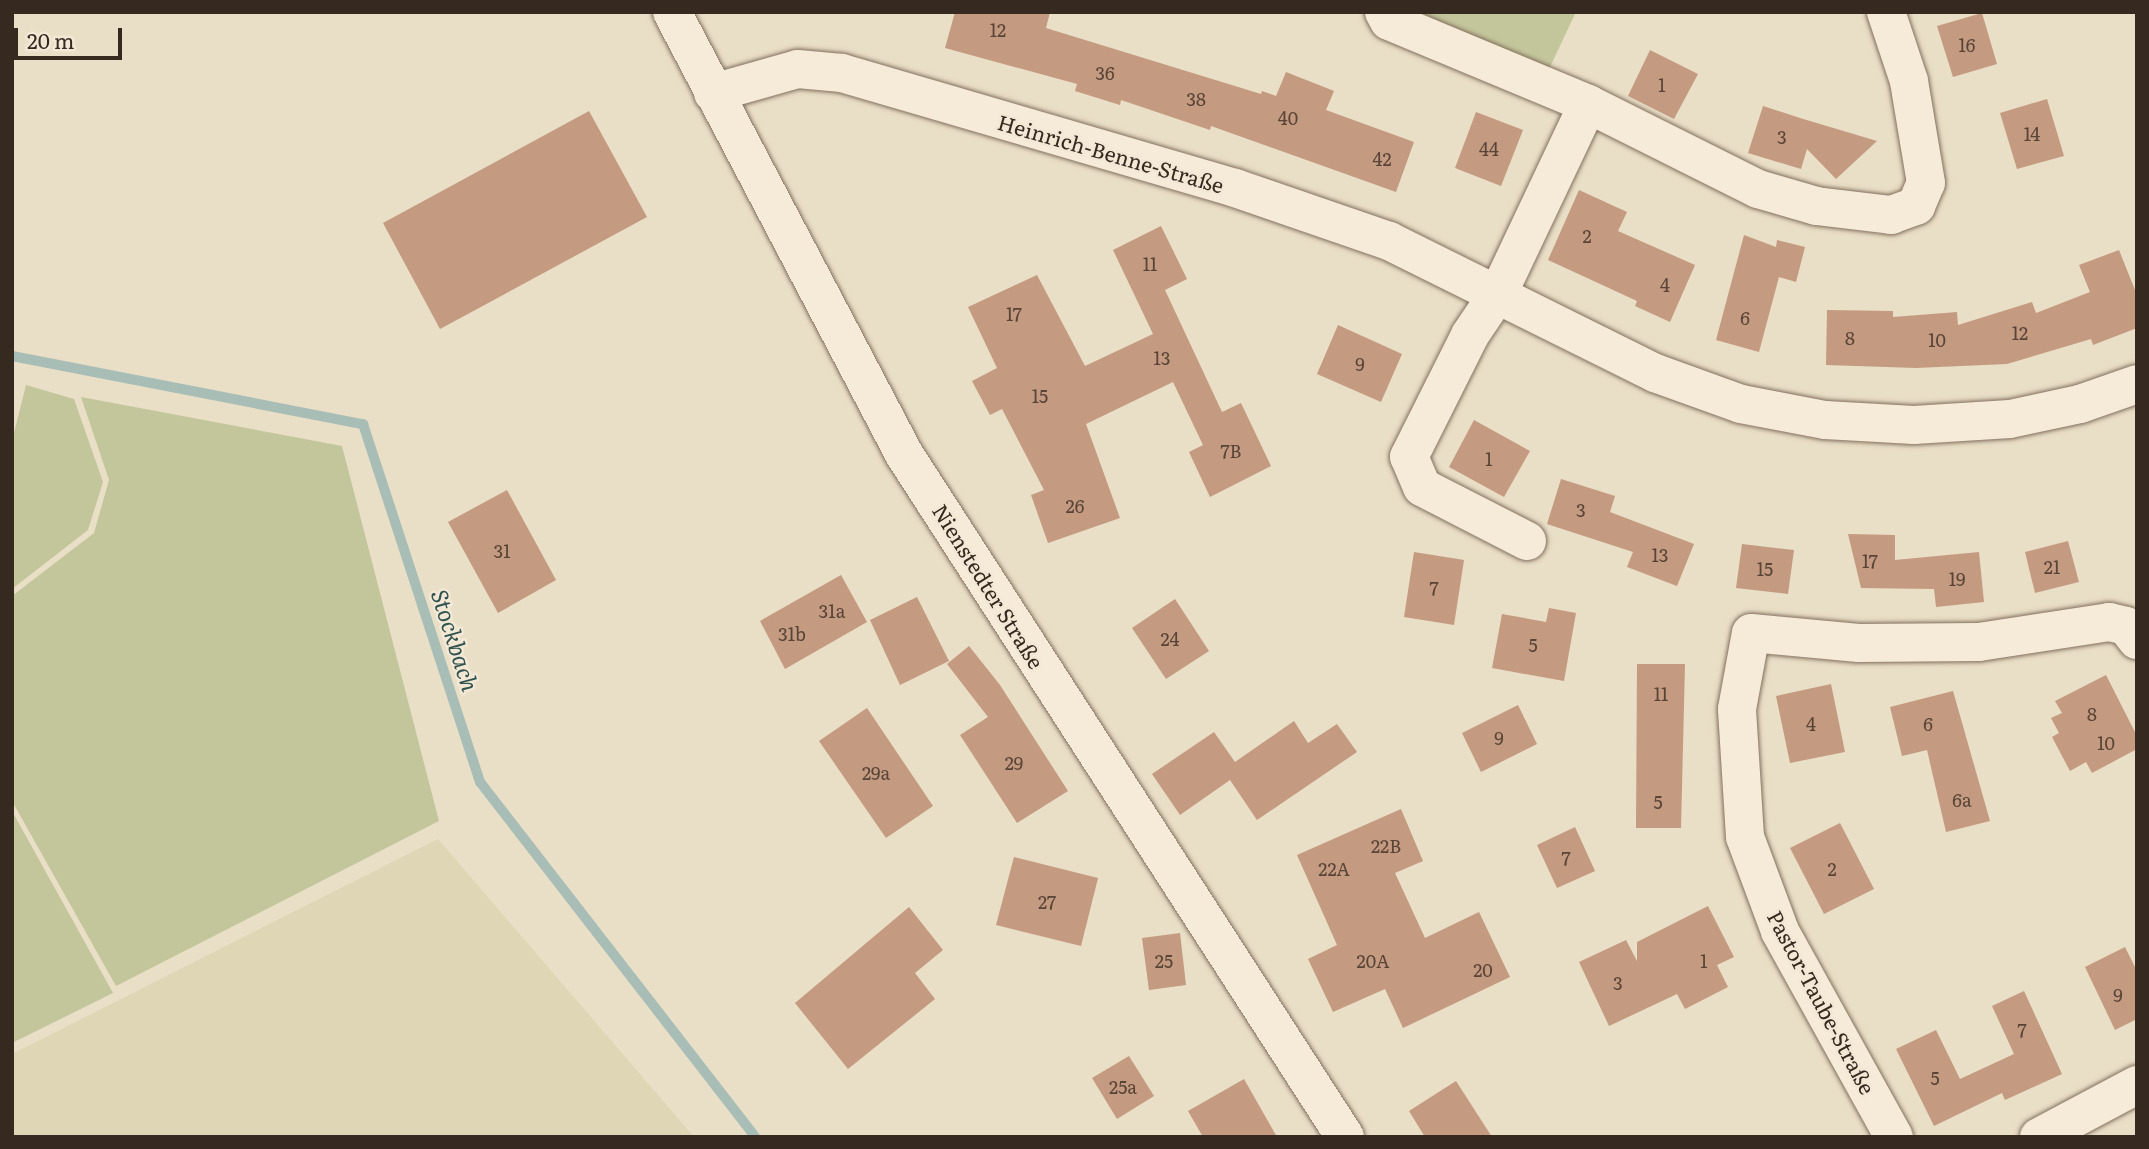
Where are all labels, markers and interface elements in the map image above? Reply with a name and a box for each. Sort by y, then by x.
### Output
scale bar [18,14,126,58]
house number: 12 [990,19,1006,41]
text: 20 m [27,24,74,55]
house number: 16 [1959,34,1975,56]
house number: 36 [1095,62,1115,84]
house number: 1 [1658,74,1666,96]
house number: 38 [1186,88,1206,110]
house number: 40 [1278,107,1298,129]
street label: Heinrich-Benne-Straße [995,109,1227,197]
house number: 14 [2024,123,2040,145]
house number: 3 [1777,126,1787,148]
house number: 44 [1479,138,1499,160]
house number: 42 [1372,148,1392,170]
house number: 2 [1582,225,1592,247]
house number: 11 [1143,253,1157,275]
house number: 4 [1660,274,1670,296]
house number: 17 [1006,303,1022,325]
house number: 6 [1740,307,1750,329]
house number: 12 [2012,322,2028,344]
house number: 8 [1845,327,1855,349]
house number: 10 [1928,329,1946,351]
house number: 13 [1153,347,1171,369]
house number: 9 [1355,353,1365,375]
house number: 15 [1032,385,1048,407]
house number: 7B [1220,440,1242,462]
house number: 1 [1485,448,1493,470]
house number: 26 [1066,495,1084,517]
street label: Nienstedter Straße [928,499,1050,673]
house number: 3 [1576,499,1586,521]
house number: 31 [493,540,511,562]
house number: 13 [1651,544,1669,566]
house number: 17 [1862,550,1878,572]
house number: 21 [2044,556,2060,578]
house number: 15 [1757,558,1773,580]
house number: 19 [1949,568,1965,590]
house number: 7 [1429,577,1439,599]
water label: Stockbach [427,586,485,694]
house number: 31a [819,600,845,622]
house number: 31b [778,623,806,645]
house number: 24 [1160,628,1180,650]
house number: 5 [1528,634,1538,656]
house number: 11 [1654,683,1668,705]
house number: 8 [2087,703,2097,725]
house number: 4 [1806,713,1816,735]
house number: 6 [1923,713,1933,735]
house number: 9 [1494,727,1504,749]
house number: 10 [2097,732,2115,754]
house number: 29 [1005,752,1023,774]
house number: 29a [862,762,890,784]
house number: 6a [1952,789,1972,811]
house number: 5 [1653,791,1663,813]
house number: 22B [1371,835,1401,857]
house number: 7 [1561,847,1571,869]
house number: 22A [1318,858,1350,880]
house number: 2 [1827,858,1837,880]
house number: 27 [1038,891,1056,913]
street label: Pastor-Taube-Straße [1763,906,1881,1098]
house number: 25 [1155,950,1173,972]
house number: 20A [1357,950,1389,972]
house number: 1 [1700,950,1708,972]
house number: 20 [1473,959,1493,981]
house number: 3 [1613,972,1623,994]
house number: 9 [2113,984,2123,1006]
house number: 7 [2017,1019,2027,1041]
house number: 5 [1930,1067,1940,1089]
house number: 25a [1109,1076,1137,1098]

